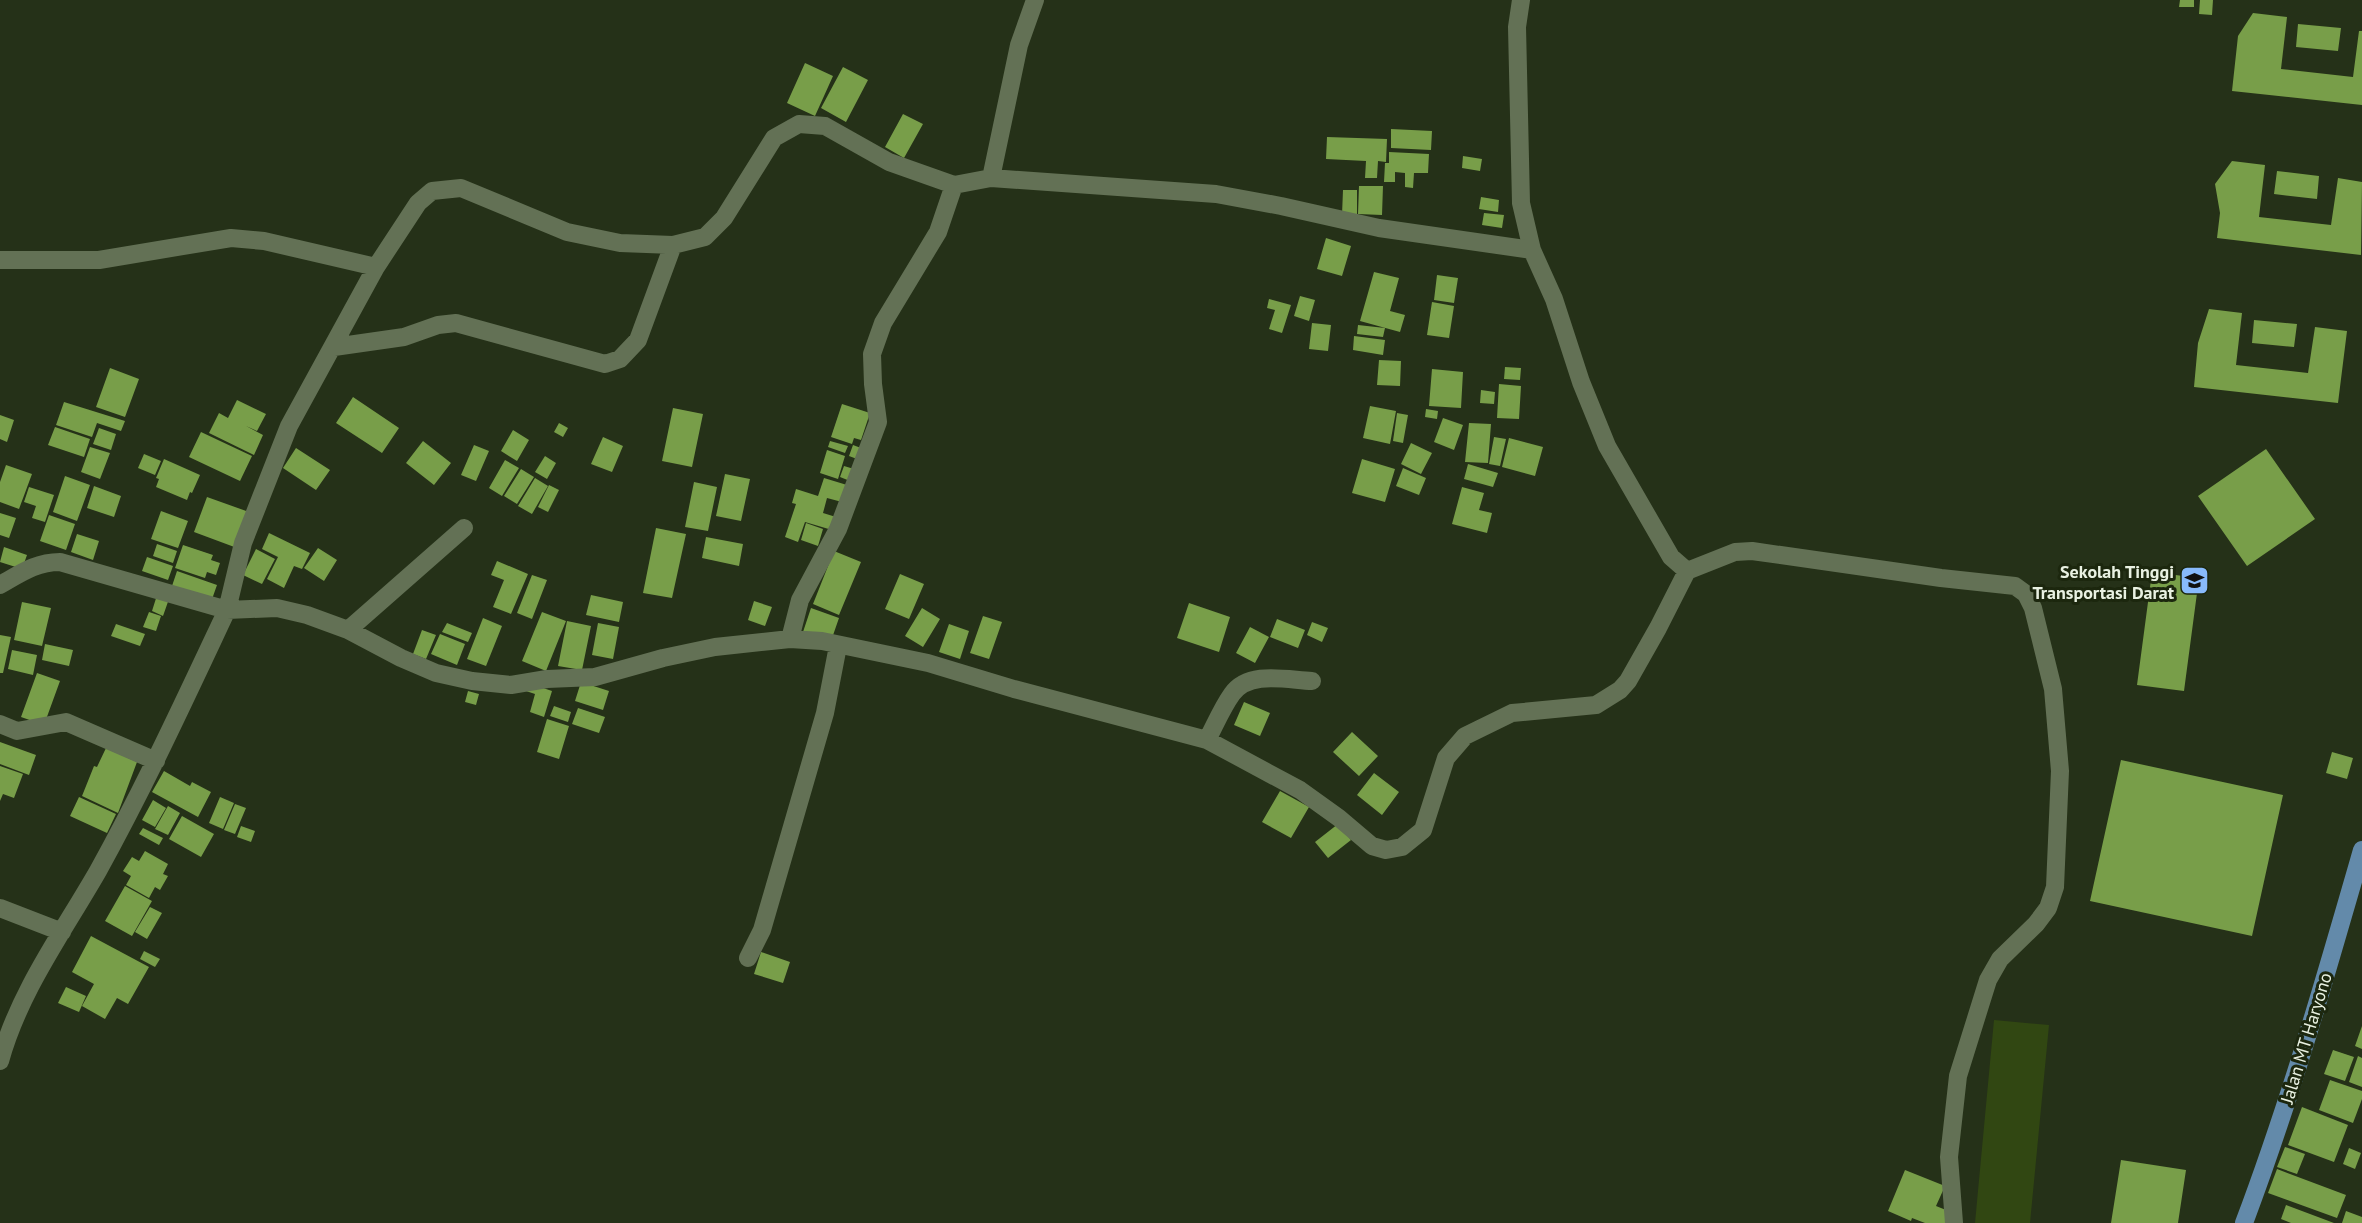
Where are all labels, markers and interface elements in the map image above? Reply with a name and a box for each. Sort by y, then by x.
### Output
place label: Sekolah Tinggi Transportasi Darat [2032,560,2175,604]
school or university icon: Sekolah Tinggi Transportasi Darat [2179,565,2211,597]
street label: Jalan MT Haryono [2275,970,2337,1107]

